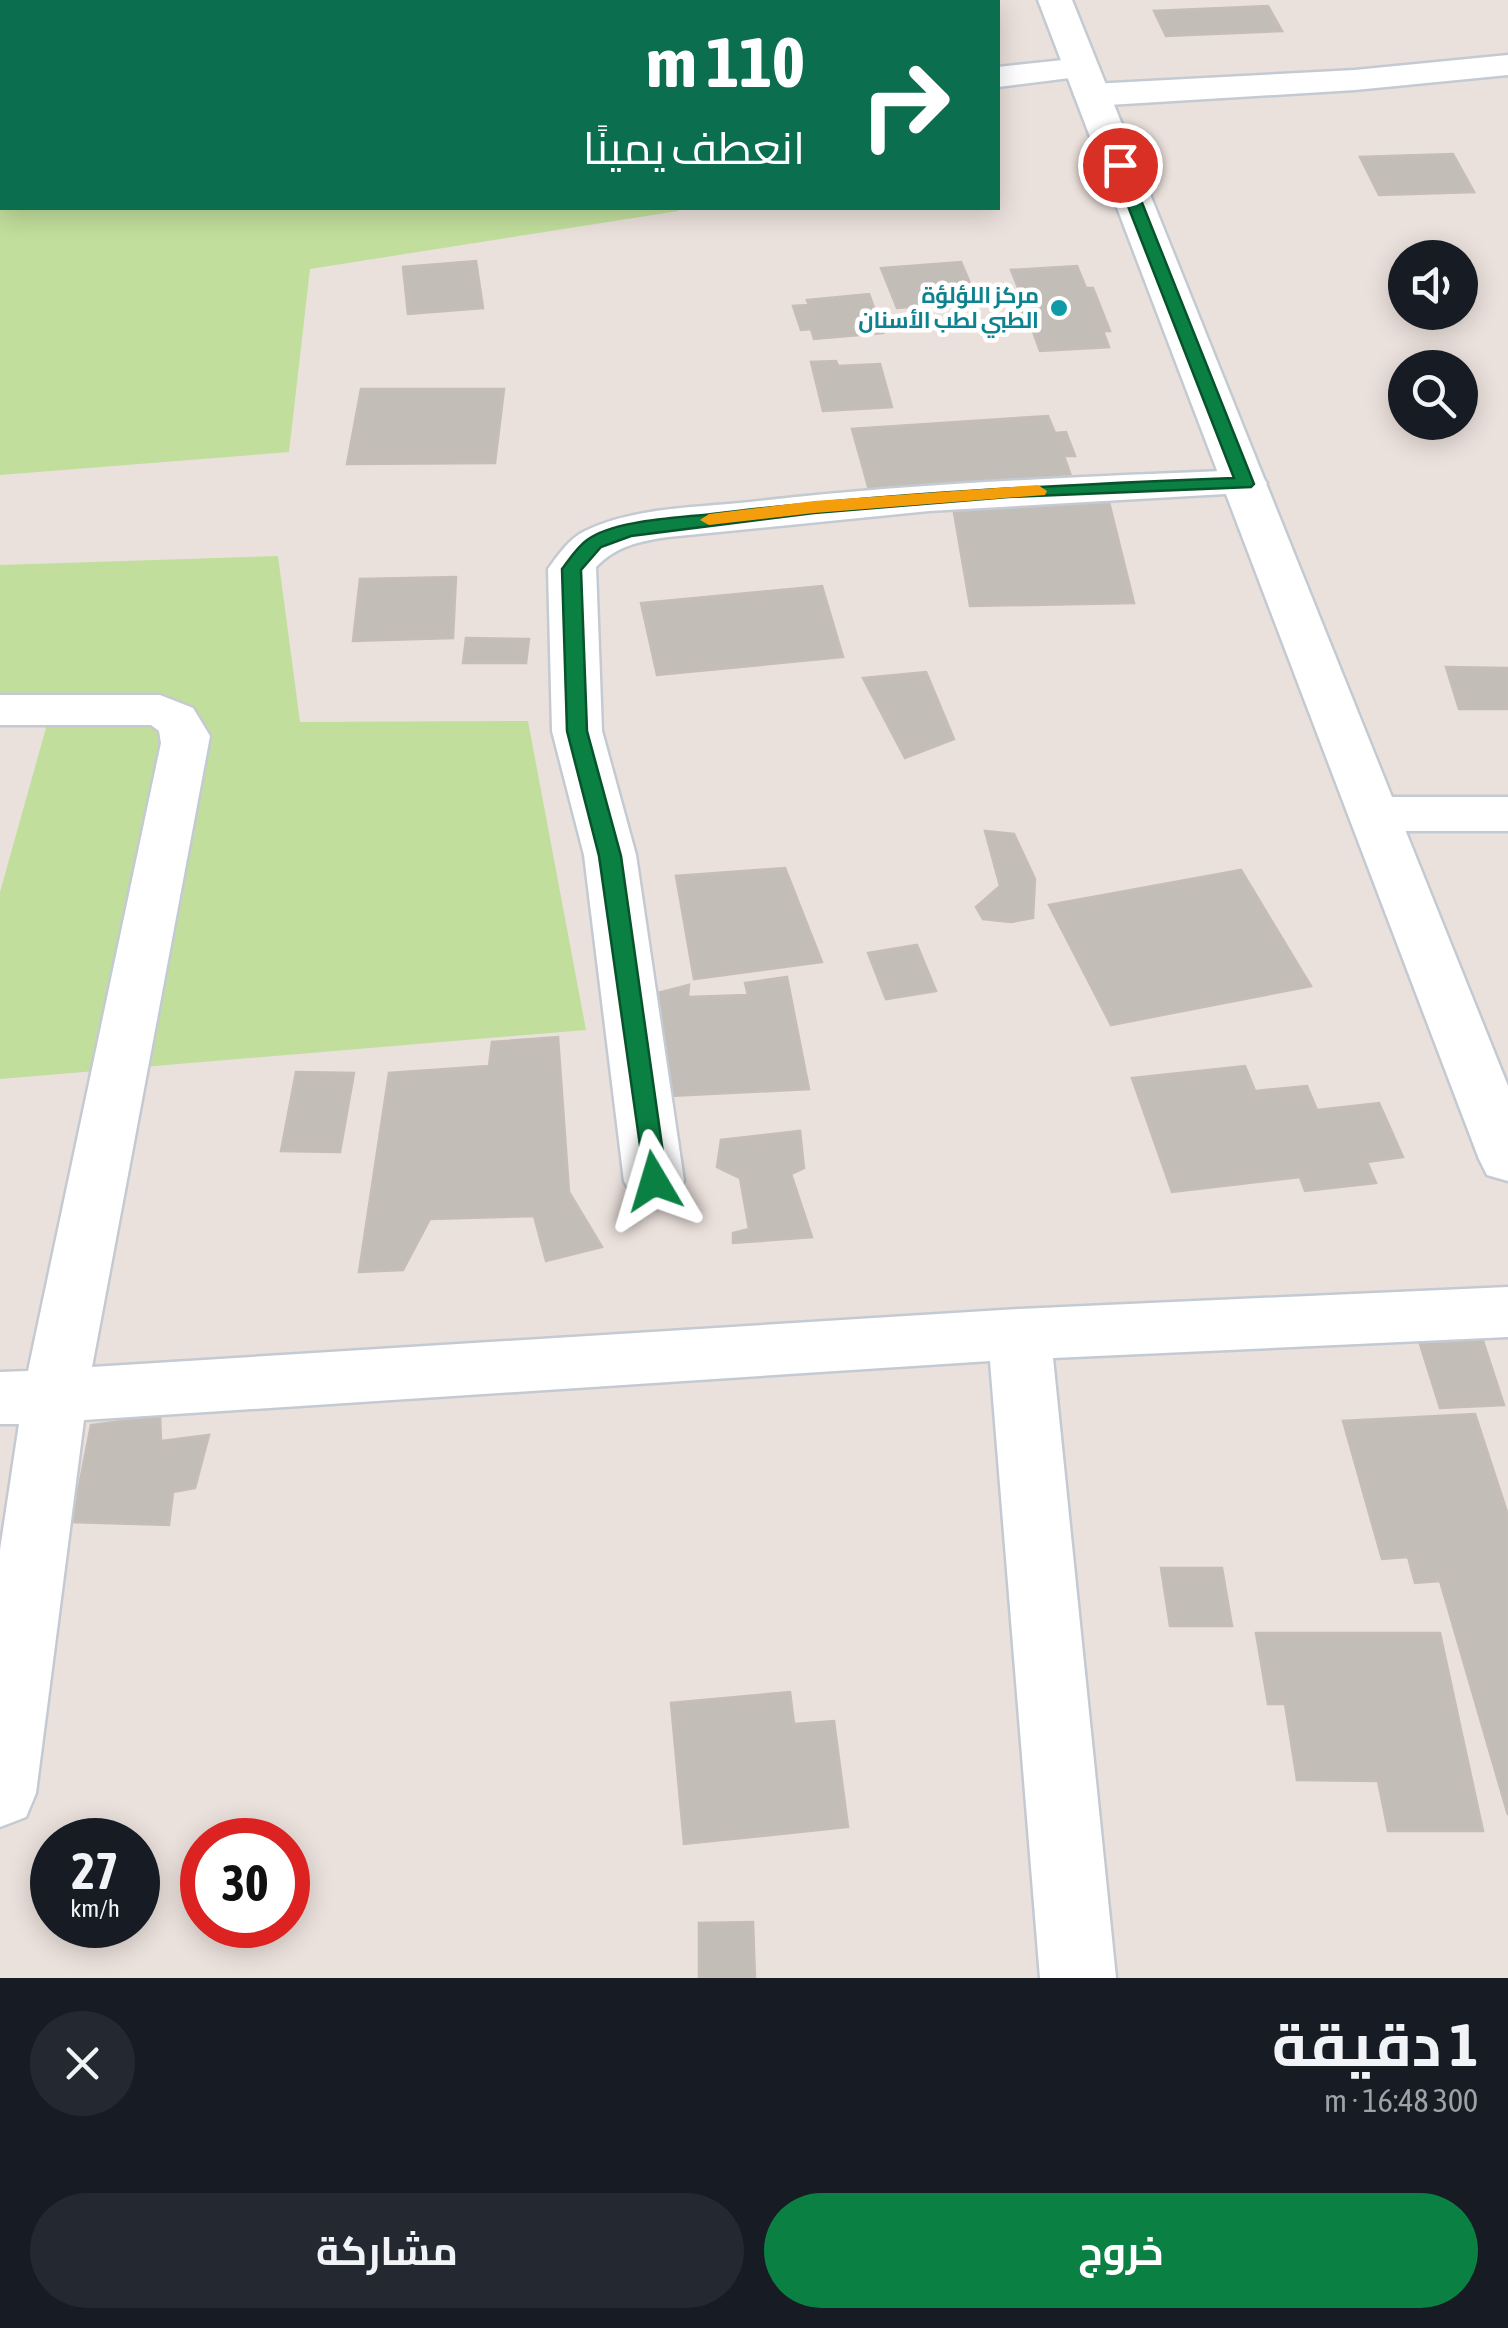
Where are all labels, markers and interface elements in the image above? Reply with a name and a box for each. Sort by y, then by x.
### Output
text: 110 m [646,22,805,102]
icon: right [840,40,970,170]
text: انعطف يمينًا [583,122,805,174]
pin [1078,123,1163,208]
icon: arrive [1093,138,1148,193]
map controls [1388,240,1478,440]
button: sound [1388,240,1478,330]
place label: مركز اللؤلؤة الطبي لطب الأسنان [858,282,1039,338]
marker: مركز اللؤلؤة الطبي لطب الأسنان [1048,297,1070,319]
button: search [1388,350,1478,440]
position arrow [602,1129,706,1233]
speed limit sign: 30 [180,1818,310,1948]
text: 27 [71,1842,118,1900]
text: km/h [70,1894,120,1922]
text: 1 دقيقة [1272,2010,1478,2079]
button: close [30,2011,135,2116]
text: 300 m · 16:48 [1324,2082,1478,2119]
button: مشاركة [30,2193,744,2308]
button: خروج [764,2193,1478,2308]

